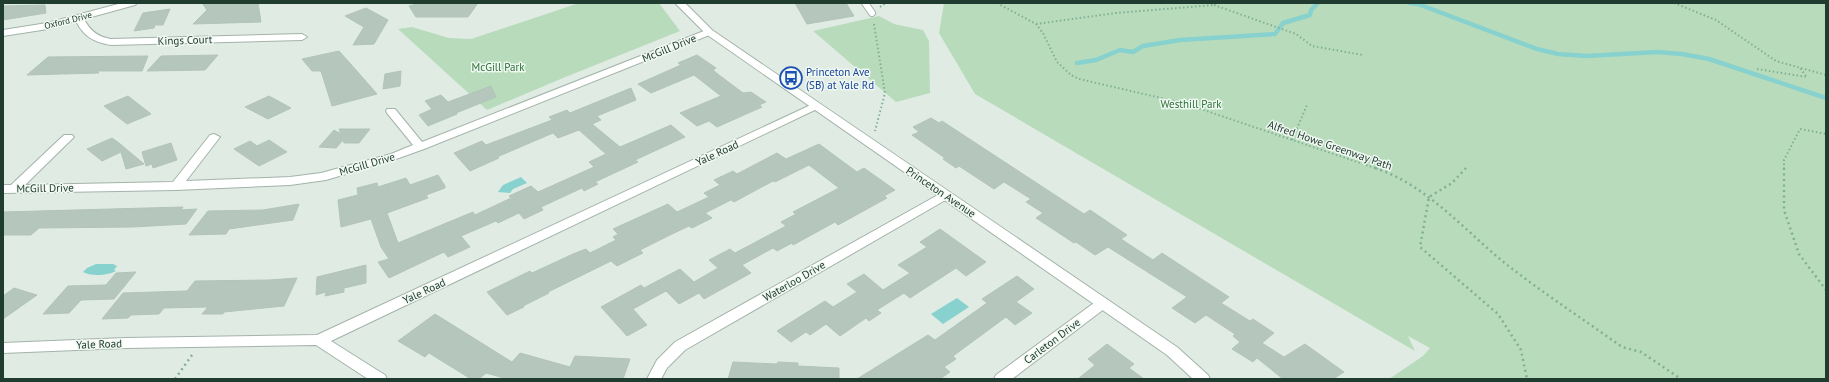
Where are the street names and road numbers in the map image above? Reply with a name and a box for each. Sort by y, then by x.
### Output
street label: Oxford Drive [43,9,93,31]
street label: McGill Drive [640,31,699,65]
street label: Kings Court [157,32,213,48]
street label: Alfred Howe Greenway Path [1266,117,1394,173]
street label: Yale Road [693,137,741,169]
street label: McGill Drive [338,149,397,179]
street label: Princeton Avenue [903,163,979,221]
street label: McGill Drive [16,180,74,195]
street label: Waterloo Drive [760,257,828,304]
street label: Yale Road [400,275,448,307]
street label: Carleton Drive [1021,315,1083,367]
street label: Yale Road [76,336,122,352]

